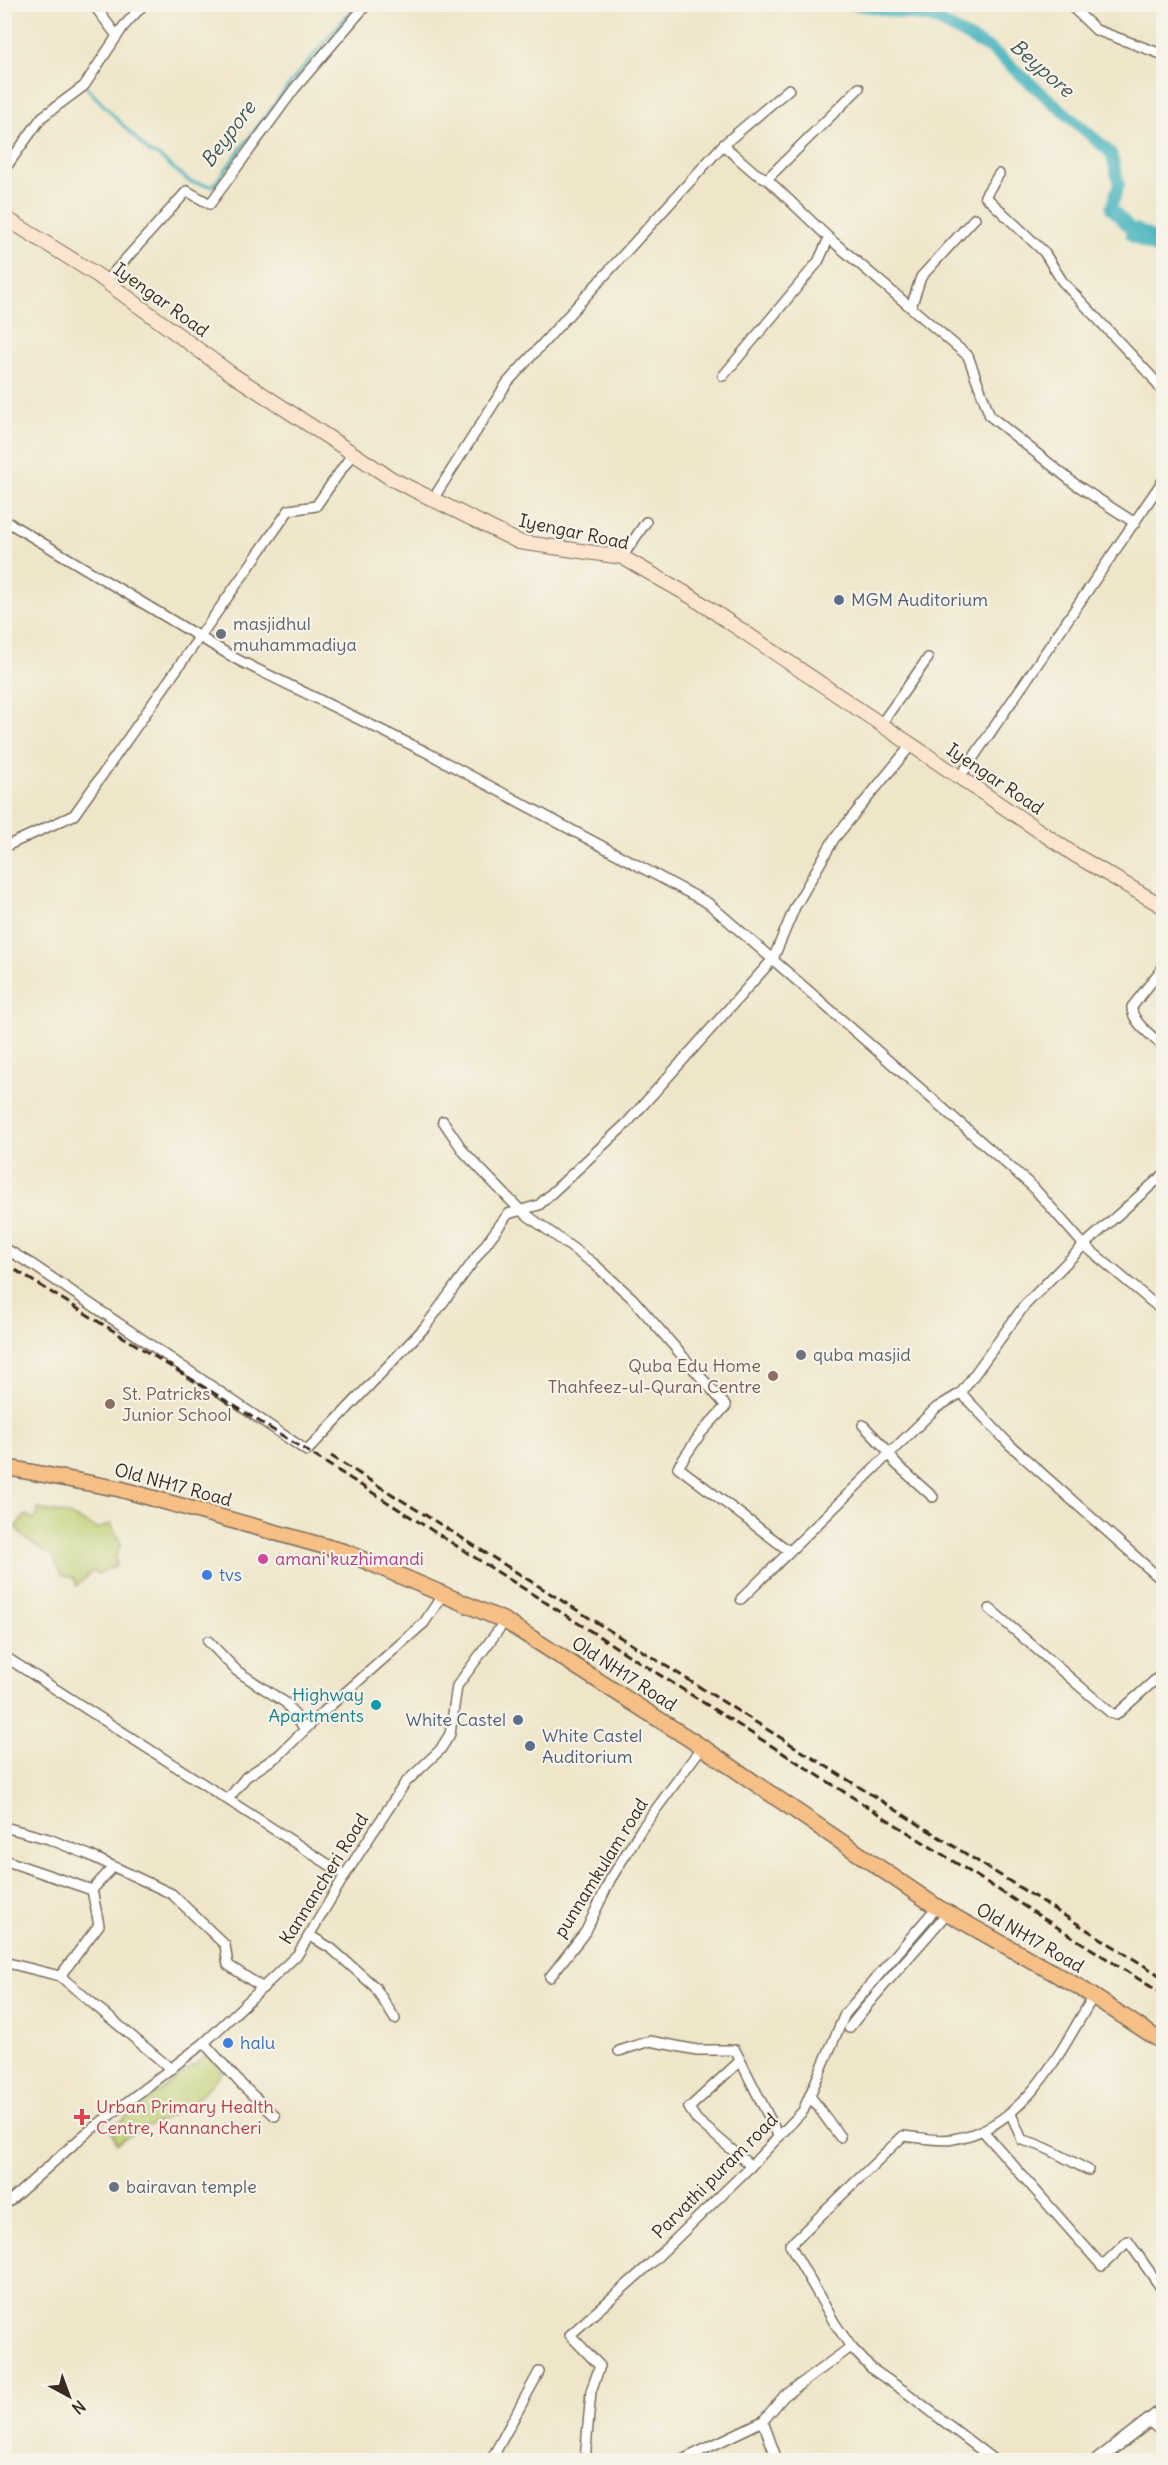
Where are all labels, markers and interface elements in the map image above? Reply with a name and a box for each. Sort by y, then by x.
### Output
water label: Beypore [1005,33,1080,103]
water label: Beypore [195,95,261,172]
street label: Iyengar Road [109,257,214,342]
street label: Iyengar Road [517,509,632,554]
place label: MGM Auditorium [851,588,988,611]
marker: MGM Auditorium [832,593,846,607]
place label: masjidhul muhammadiya [233,612,357,656]
marker: masjidhul muhammadiya [214,627,228,641]
street label: Iyengar Road [942,738,1048,820]
place label: quba masjid [813,1343,911,1366]
marker: quba masjid [794,1348,808,1362]
place label: Quba Edu Home Thahfeez-ul-Quran Centre [548,1354,761,1398]
marker: Quba Edu Home Thahfeez-ul-Quran Centre [766,1369,780,1383]
place label: St. Patricks Junior School [122,1382,232,1426]
marker: St. Patricks Junior School [103,1397,117,1411]
street label: Old NH17 Road [112,1458,235,1511]
place label: amani kuzhimandi [275,1547,424,1570]
marker: amani kuzhimandi [256,1552,270,1566]
place label: tvs [219,1563,242,1586]
marker: tvs [200,1568,214,1582]
street label: Old NH17 Road [567,1631,681,1716]
place label: Highway Apartments [268,1683,364,1727]
marker: Highway Apartments [369,1698,383,1712]
place label: White Castel [406,1708,506,1731]
marker: White Castel [511,1713,525,1727]
place label: White Castel Auditorium [542,1724,642,1768]
marker: White Castel Auditorium [523,1739,537,1753]
street label: punnamkulam road [548,1794,653,1942]
street label: Kannancheri Road [274,1809,373,1948]
street label: Old NH17 Road [972,1897,1089,1978]
place label: halu [240,2031,275,2054]
marker: halu [221,2036,235,2050]
place label: Urban Primary Health Centre, Kannancheri [96,2095,274,2139]
marker: Urban Primary Health Centre, Kannancheri [73,2108,91,2126]
street label: Parvathi puram road [647,2108,782,2243]
place label: bairavan temple [126,2175,257,2198]
marker: bairavan temple [107,2180,121,2194]
north arrow [39,2366,99,2426]
text: N [68,2396,90,2418]

